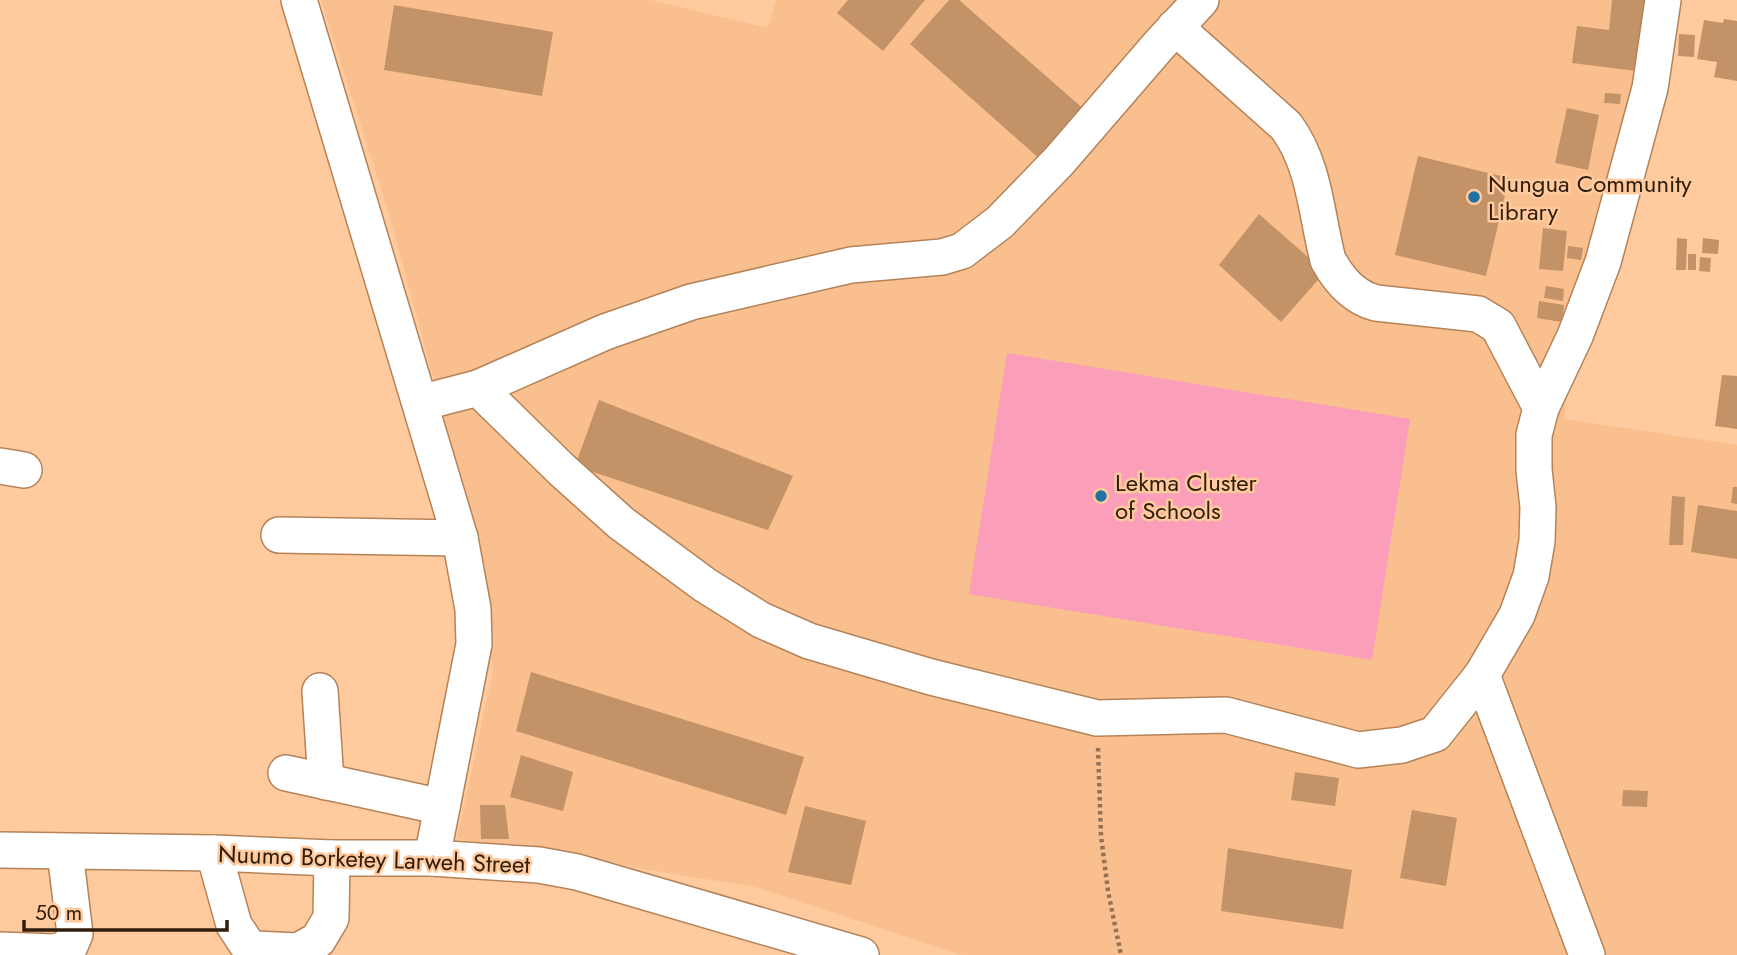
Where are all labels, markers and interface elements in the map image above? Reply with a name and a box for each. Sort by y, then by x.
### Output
place label: Nungua Community Library [1488,166,1692,229]
marker: Nungua Community Library [1466,189,1482,205]
place label: Lekma Cluster of Schools [1115,465,1258,528]
marker: Lekma Cluster of Schools [1093,488,1109,504]
street label: Nuumo Borketey Larweh Street [217,836,531,882]
scale bar [24,888,228,932]
text: 50 m [35,898,82,928]

